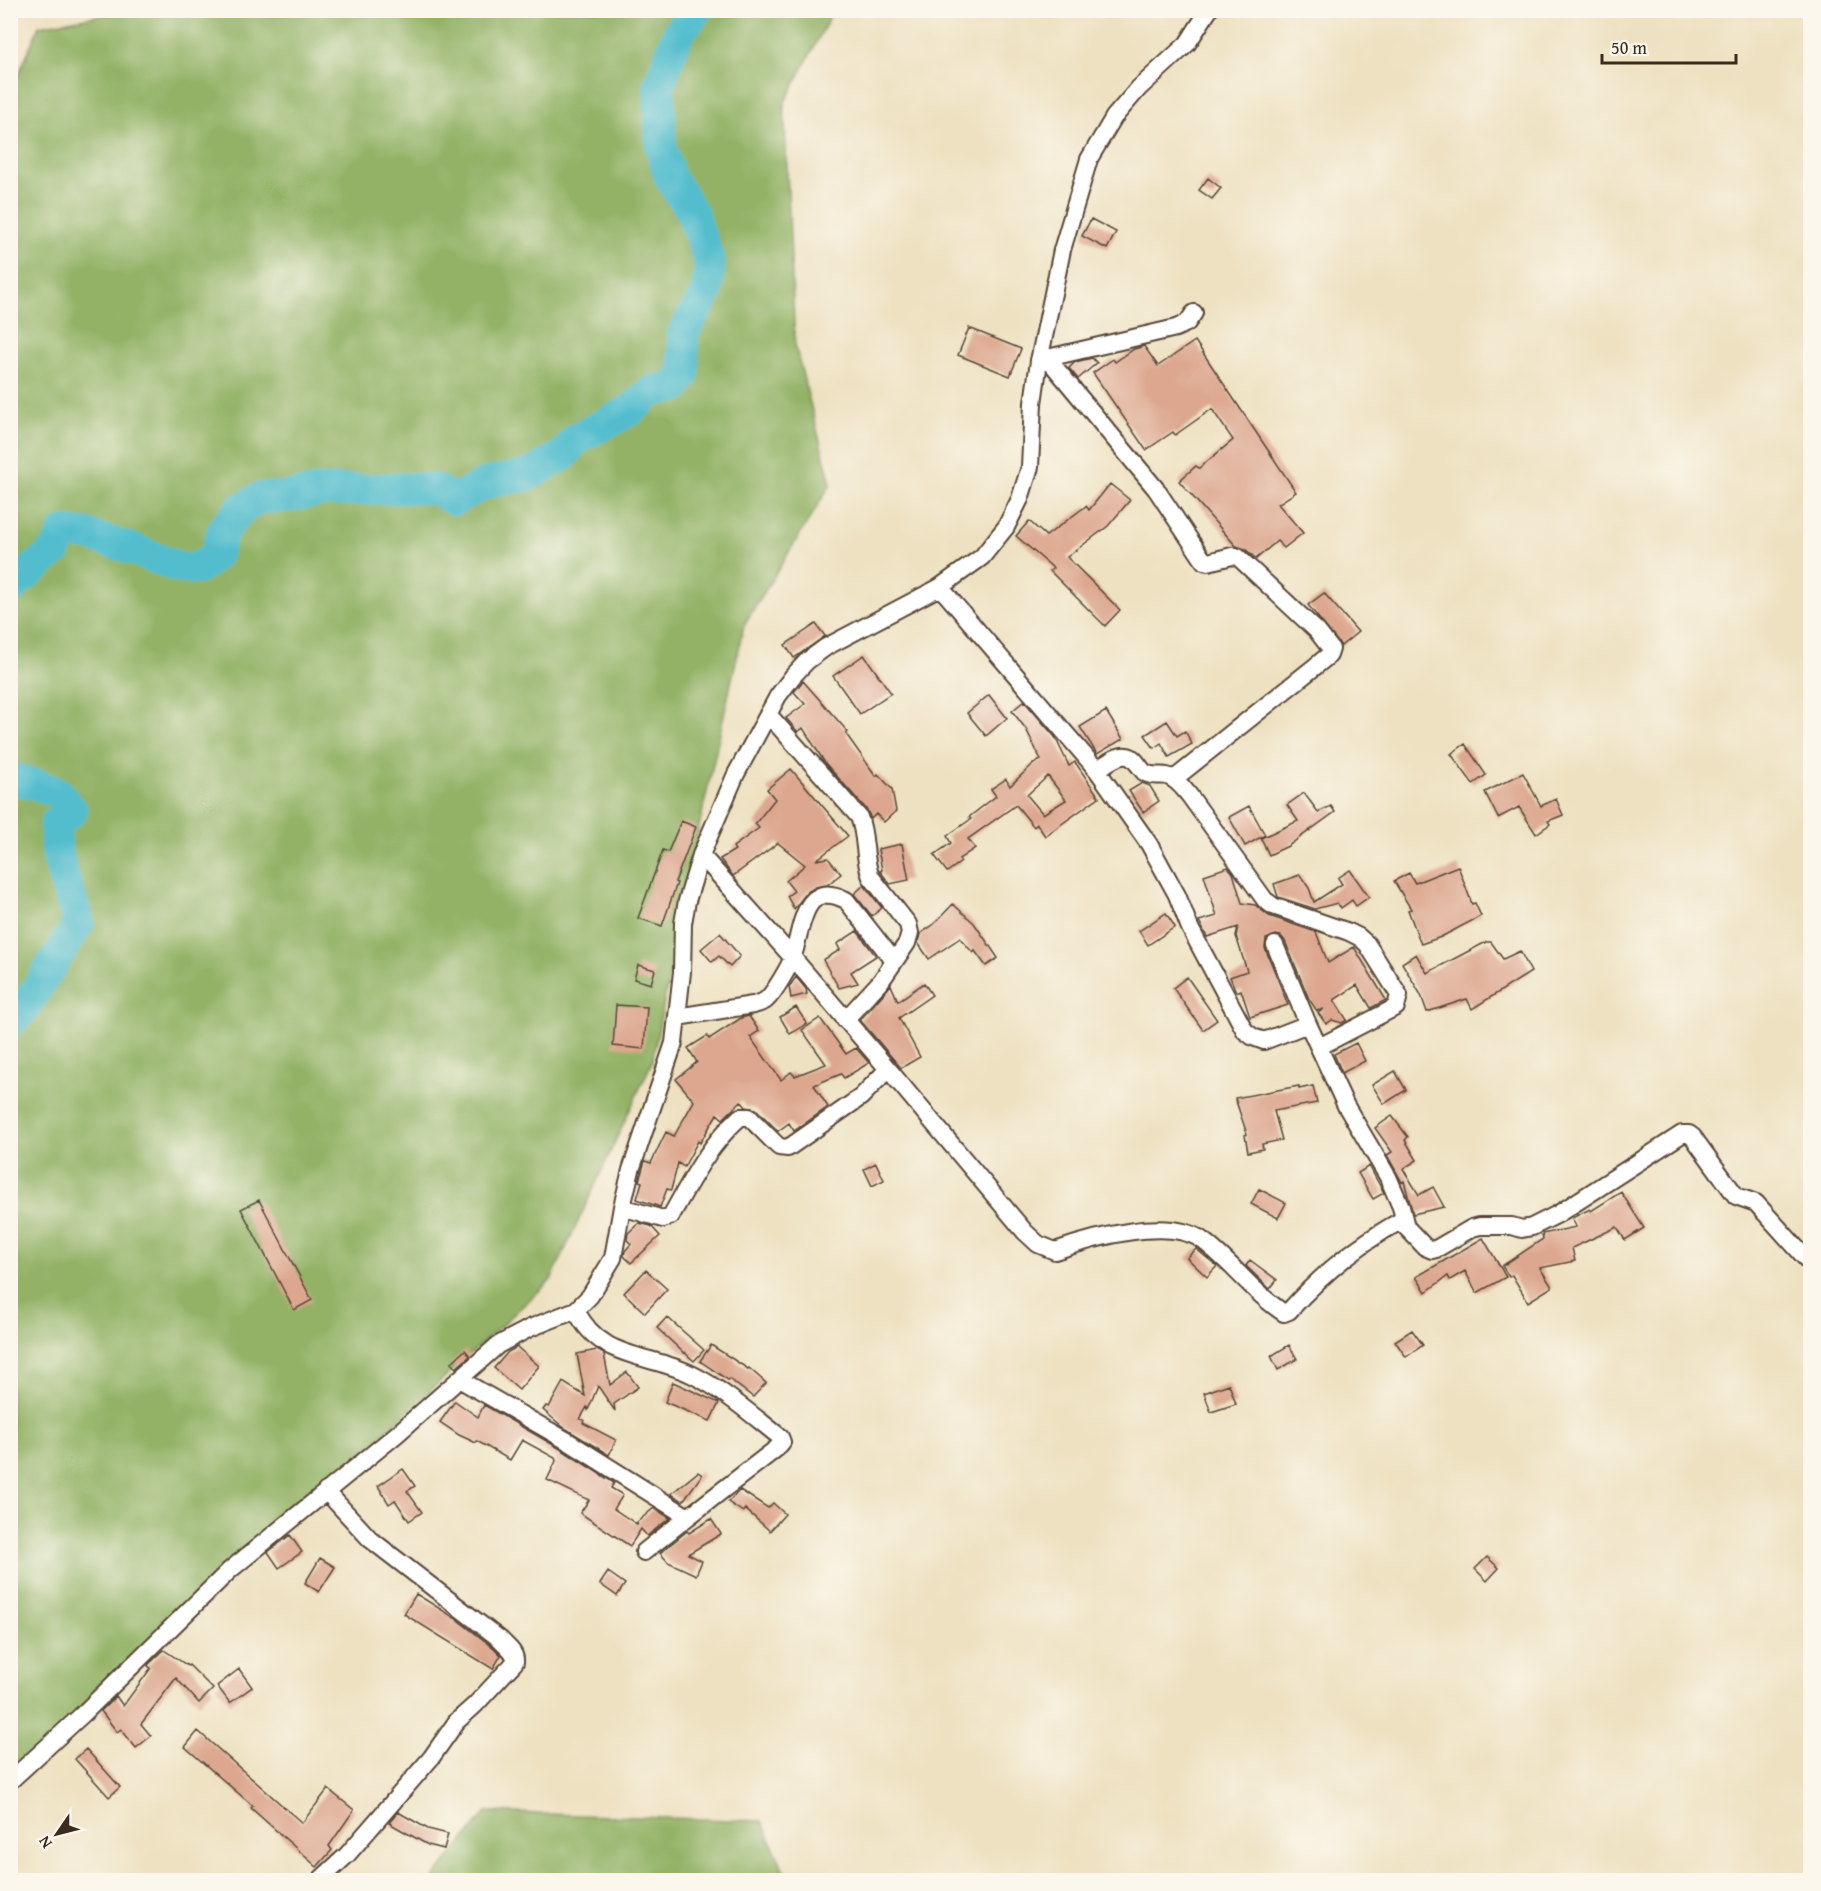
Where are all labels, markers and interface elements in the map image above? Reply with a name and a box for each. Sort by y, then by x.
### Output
scale bar [1602,27,1736,65]
text: 50 m [1611,34,1647,61]
north arrow [27,1804,87,1864]
text: N [32,1831,58,1854]

